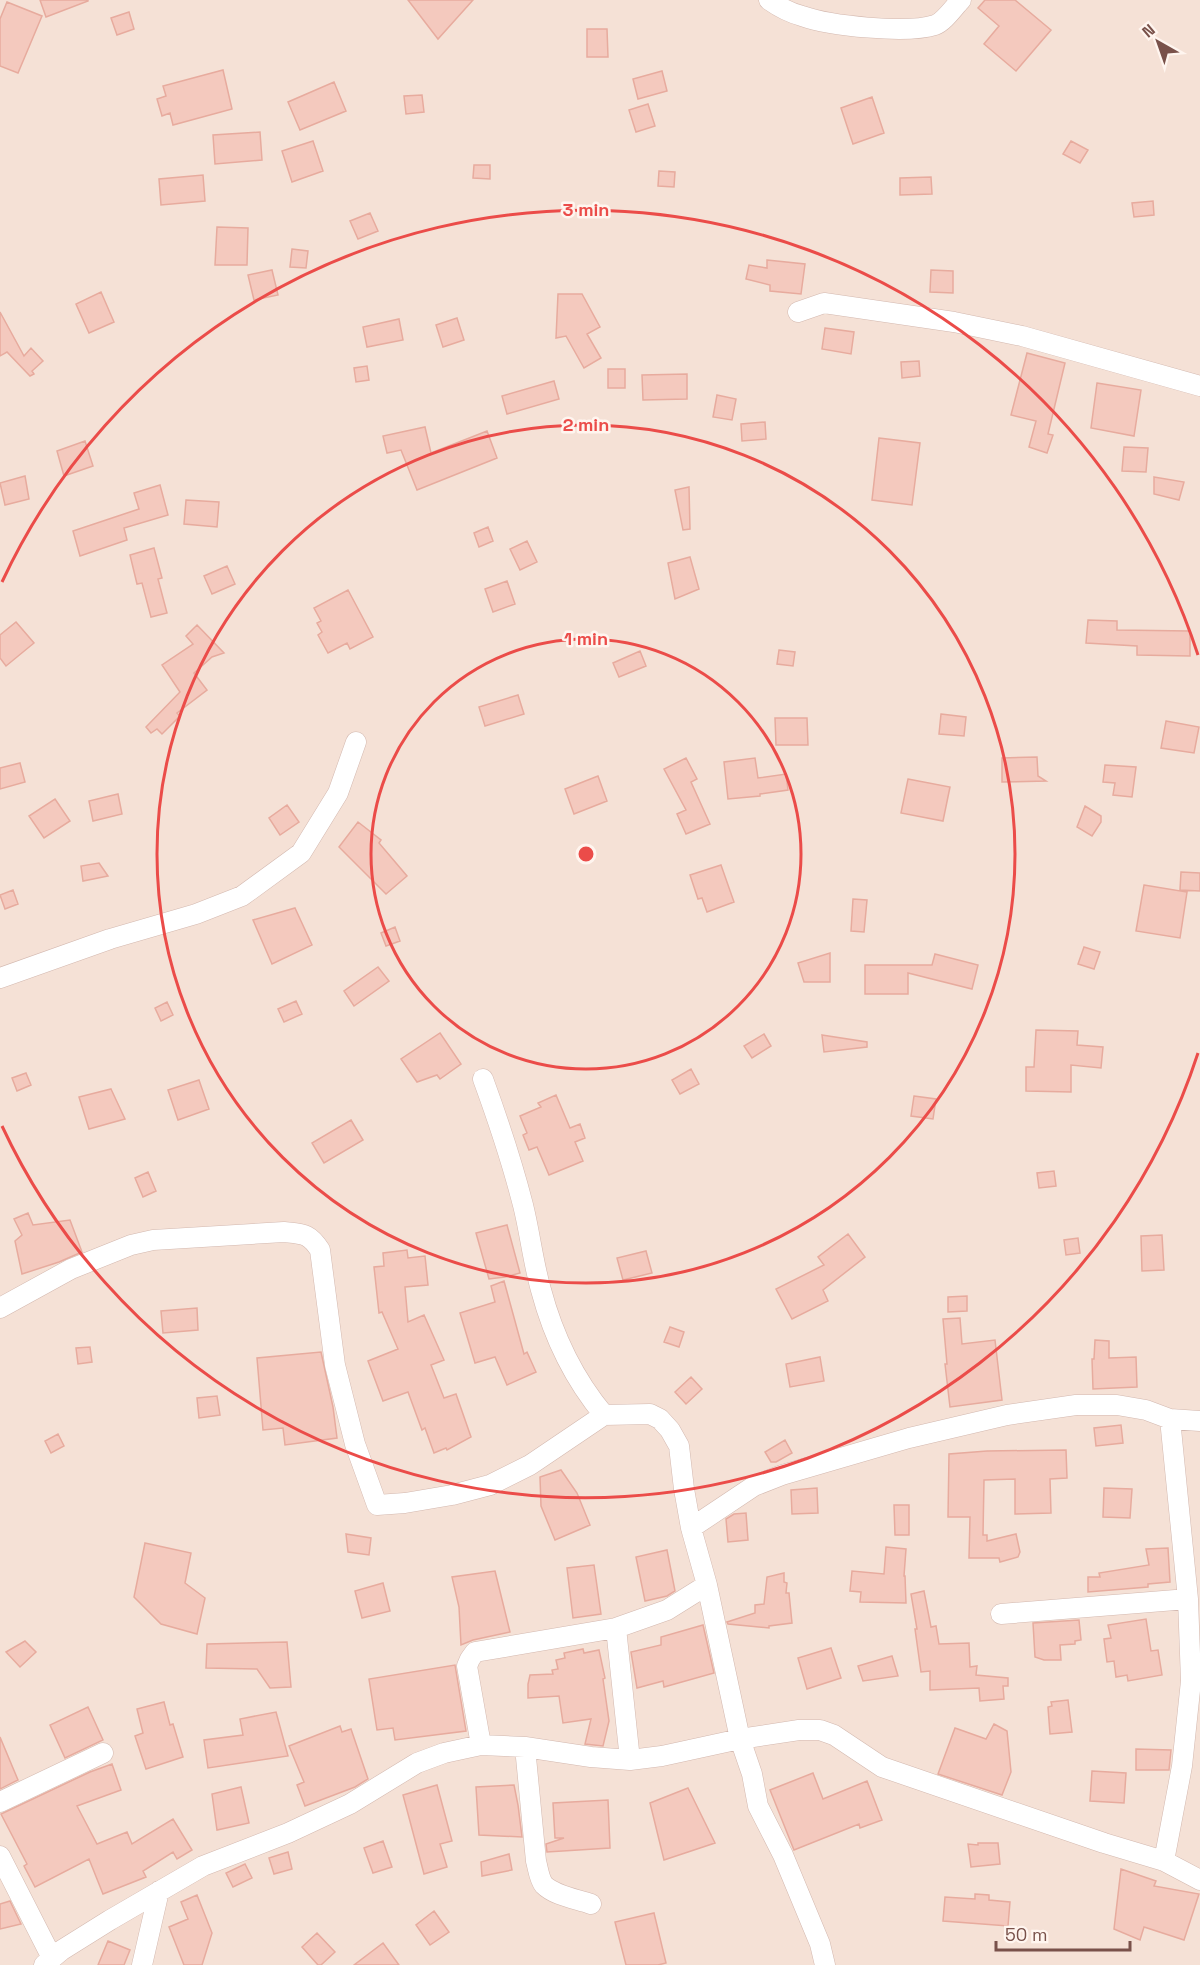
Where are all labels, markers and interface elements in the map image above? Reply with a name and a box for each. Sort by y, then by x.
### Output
north arrow [1128,12,1188,72]
text: N [1138,19,1160,42]
text: 3 min [563,198,609,221]
text: 2 min [563,413,609,436]
text: 1 min [564,627,608,650]
centre of rings [576,844,596,864]
scale bar [996,1914,1130,1952]
text: 50 m [1005,1923,1047,1946]

